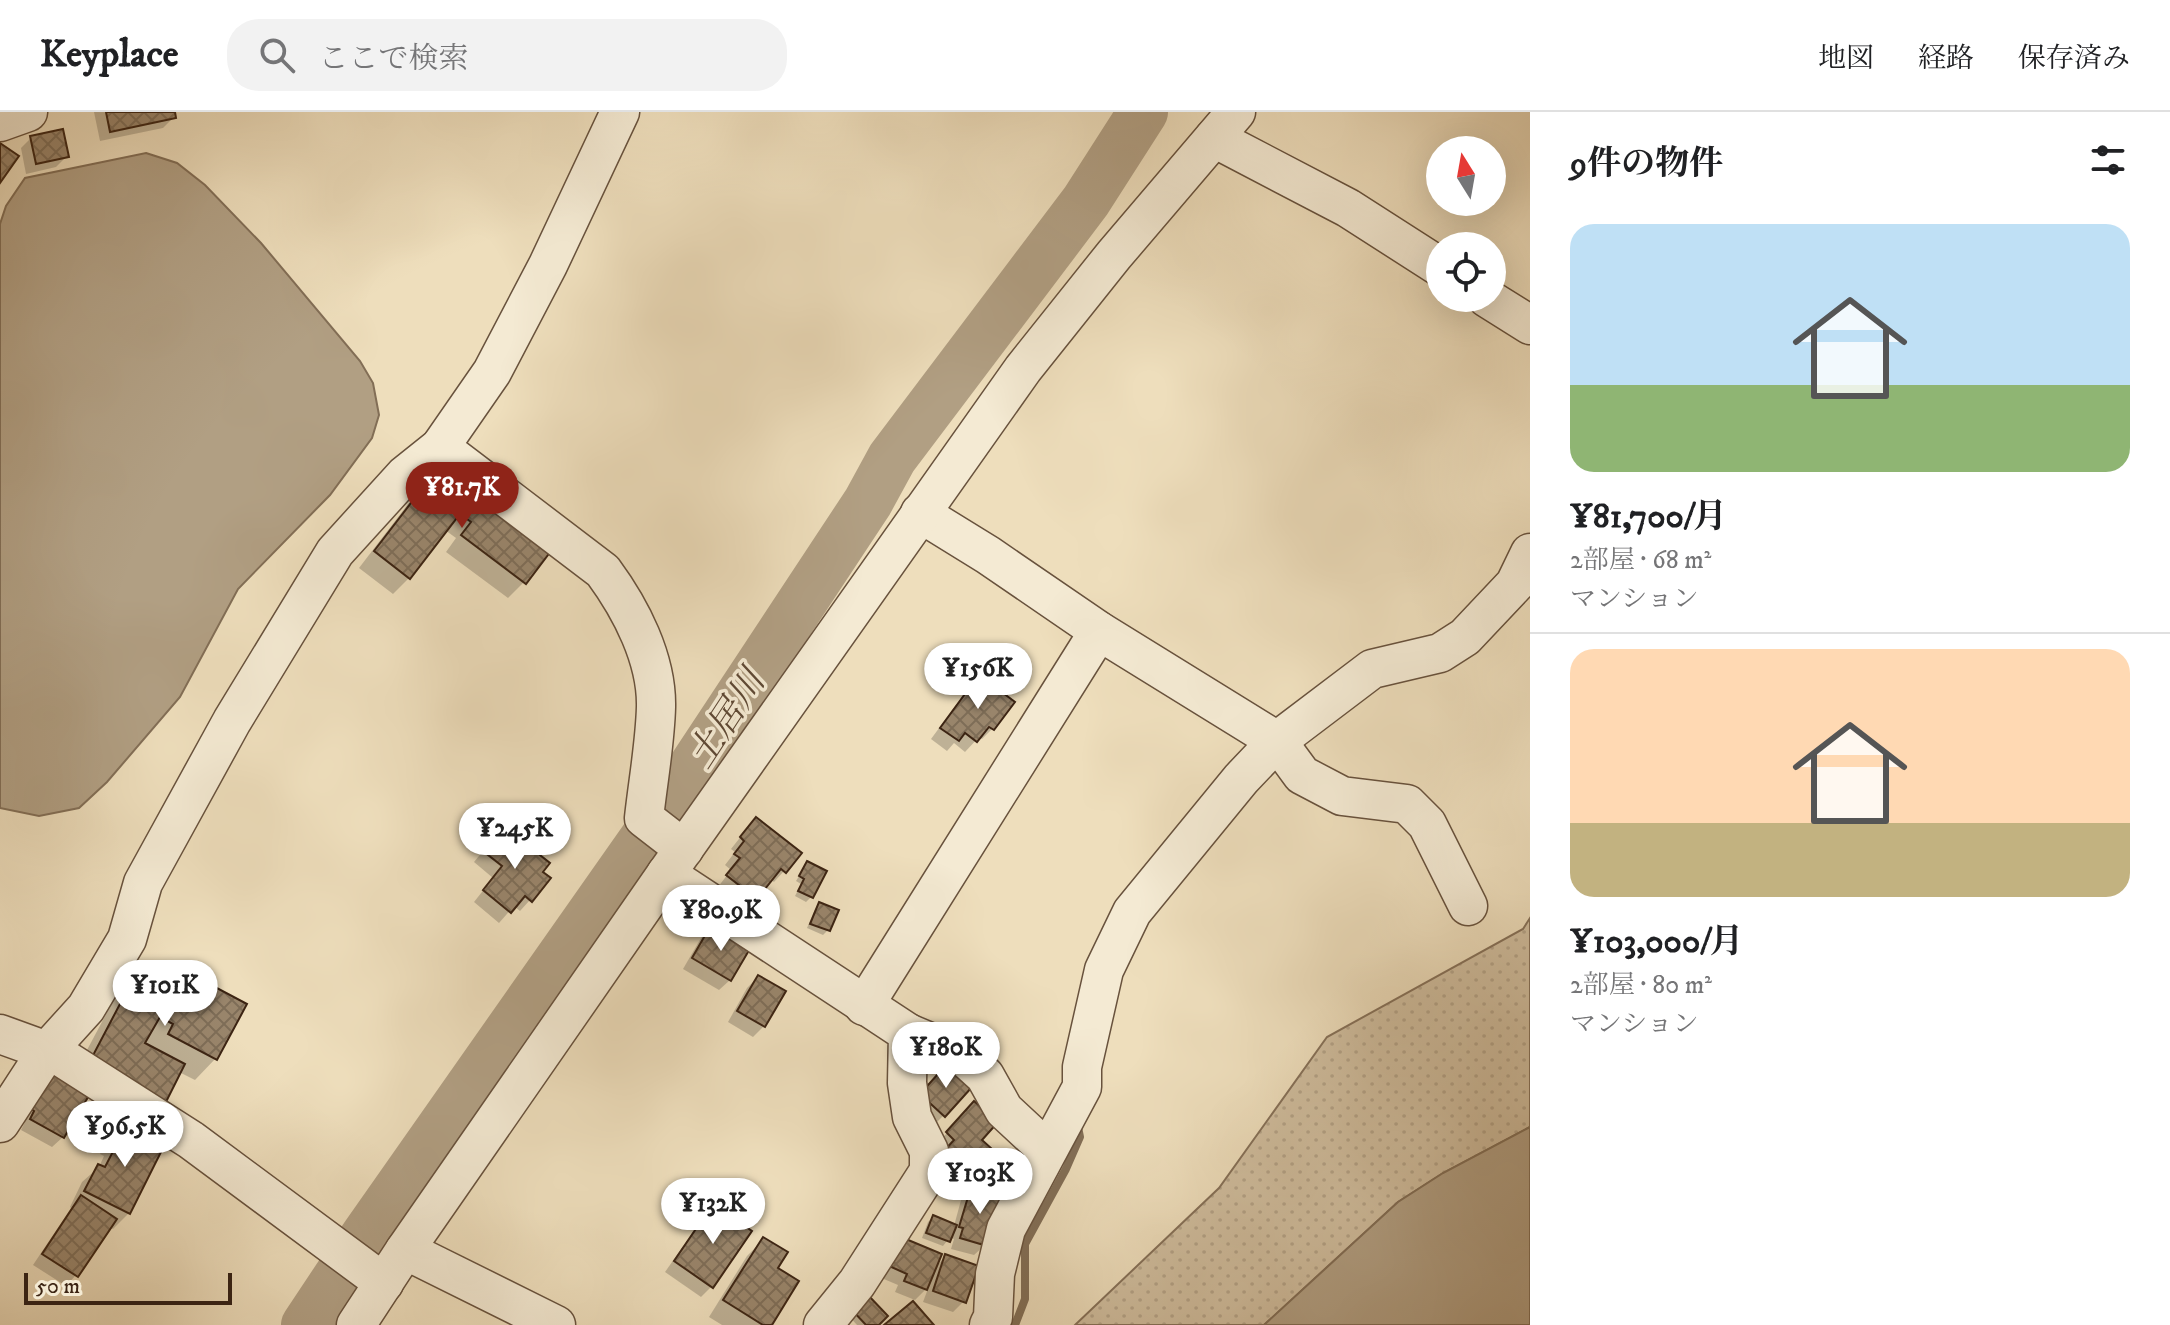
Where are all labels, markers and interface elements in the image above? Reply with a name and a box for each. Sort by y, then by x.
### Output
search box [227,19,787,91]
text: Keyplace [40,31,179,79]
icon: search [255,33,299,77]
text: ここで検索 [319,41,469,78]
text: 地図 [1818,41,1874,76]
text: 経路 [1918,41,1974,76]
text: 保存済み [2018,41,2130,76]
north arrow [1426,136,1506,216]
map controls [1426,136,1506,312]
icon: filters [2086,138,2130,182]
text: 9件の物件 [1570,143,1723,185]
button: locate [1426,232,1506,312]
icon: home [1778,276,1922,420]
pin: ¥81.7K [397,462,527,530]
text: ¥81.7K [424,471,500,504]
text: ¥81,700/月 [1570,496,1727,538]
text: 2部屋 · 68 m² [1570,544,1711,577]
text: マンション [1570,583,1699,616]
pin: ¥156K [922,643,1034,711]
text: ¥156K [942,652,1014,685]
water label: 土居川 [679,658,778,777]
icon: home [1778,701,1922,845]
pin: ¥245K [459,803,571,871]
text: ¥245K [477,812,553,845]
pin: ¥80.9K [656,885,786,953]
text: ¥80.9K [680,894,762,927]
text: ¥103,000/月 [1570,921,1743,963]
pin: ¥101K [109,960,221,1028]
text: ¥101K [131,969,199,1002]
text: 2部屋 · 80 m² [1570,969,1712,1002]
text: マンション [1570,1008,1699,1041]
pin: ¥180K [890,1022,1002,1090]
text: ¥180K [910,1031,982,1064]
pin: ¥96.5K [60,1101,190,1169]
text: ¥96.5K [85,1110,166,1143]
pin: ¥103K [924,1148,1036,1216]
text: ¥103K [946,1157,1014,1190]
pin: ¥132K [657,1178,769,1246]
text: ¥132K [679,1187,747,1220]
scale bar [24,1269,232,1305]
text: 50 m [36,1273,80,1300]

